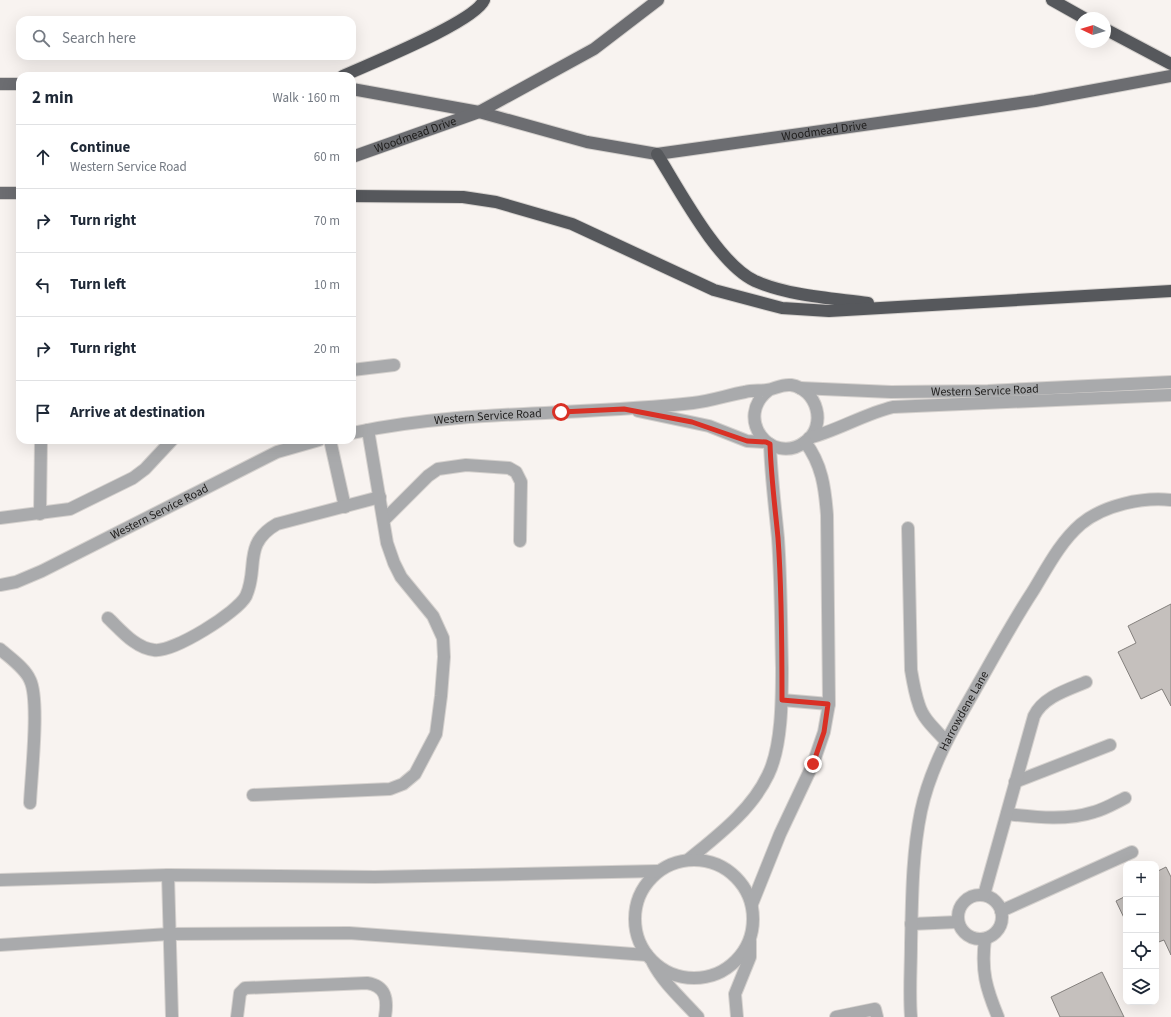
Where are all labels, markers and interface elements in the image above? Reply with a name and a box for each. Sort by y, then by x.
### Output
north arrow [1075,12,1111,48]
search box [16,16,356,60]
icon: search [30,27,52,49]
text: Search here [62,28,136,49]
text: 2 min [32,86,73,110]
text: Walk · 160 m [272,89,340,107]
street label: Woodmead Drive [372,113,459,157]
street label: Woodmead Drive [780,117,868,145]
text: Continue [70,137,130,158]
icon: ahead [32,146,54,168]
text: 60 m [314,148,340,166]
text: Western Service Road [70,158,187,176]
icon: right [32,210,54,232]
text: Turn right [70,210,136,231]
text: 70 m [314,212,340,230]
icon: left [32,274,54,296]
text: Turn left [70,274,126,295]
text: 10 m [314,276,340,294]
icon: right [32,338,54,360]
text: Turn right [70,338,136,359]
text: 20 m [314,340,340,358]
street label: Western Service Road [931,381,1039,401]
icon: arrive [32,402,54,424]
text: Arrive at destination [70,402,205,423]
route start [552,403,570,421]
street label: Western Service Road [433,405,542,429]
street label: Western Service Road [108,480,212,544]
street label: Harrowdene Lane [935,668,993,754]
route end [804,755,822,773]
map controls [1123,861,1159,1005]
button: + [1123,861,1159,897]
button: − [1123,897,1159,933]
button: locate [1123,933,1159,969]
button: layers [1123,969,1159,1005]

